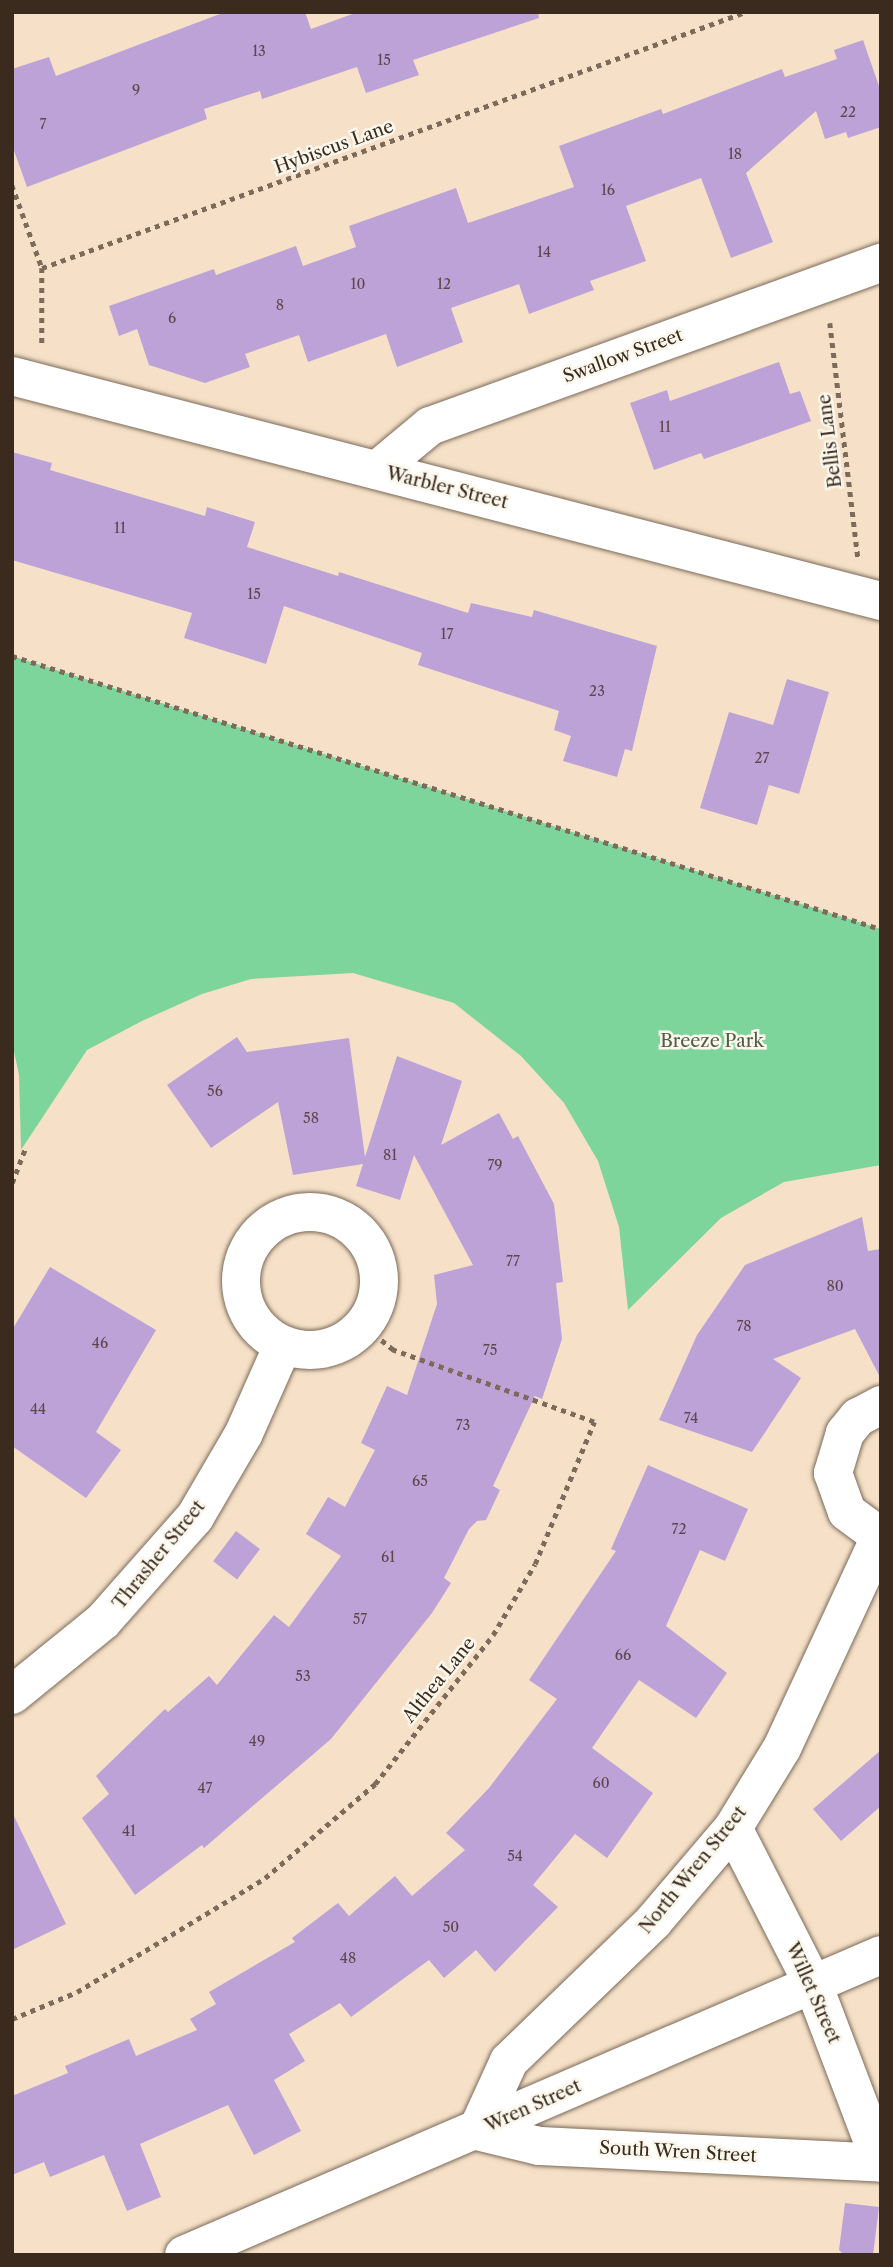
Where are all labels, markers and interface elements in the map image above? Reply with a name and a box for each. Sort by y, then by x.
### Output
house number: 13 [252,43,266,59]
house number: 15 [377,52,391,68]
house number: 9 [132,82,140,98]
house number: 22 [840,104,856,120]
street label: Hybiscus Lane [272,115,396,179]
house number: 7 [40,116,46,132]
house number: 18 [728,146,742,162]
house number: 16 [601,182,615,198]
house number: 14 [537,244,551,260]
house number: 10 [351,276,365,292]
house number: 12 [437,276,451,292]
house number: 8 [276,297,284,313]
house number: 6 [168,310,176,326]
street label: Swallow Street [560,324,686,388]
street label: Bellis Lane [814,393,846,489]
house number: 11 [659,419,671,435]
street label: Warbler Street [384,462,510,514]
house number: 11 [114,520,126,536]
house number: 15 [247,586,261,602]
house number: 17 [441,626,453,642]
house number: 23 [589,683,605,699]
house number: 27 [755,750,769,766]
park label: Breeze Park [660,1030,764,1052]
house number: 56 [207,1083,223,1099]
house number: 58 [303,1110,319,1126]
house number: 81 [383,1147,397,1163]
house number: 79 [487,1157,503,1173]
house number: 77 [506,1253,520,1269]
house number: 80 [826,1278,844,1294]
house number: 78 [736,1318,752,1334]
house number: 46 [92,1335,108,1351]
house number: 75 [483,1342,497,1358]
house number: 44 [30,1401,46,1417]
house number: 74 [684,1410,698,1426]
house number: 73 [456,1417,470,1433]
house number: 65 [412,1473,428,1489]
street label: Thrasher Street [108,1496,210,1614]
house number: 72 [672,1521,686,1537]
house number: 61 [381,1549,395,1565]
house number: 57 [353,1611,367,1627]
street label: Althea Lane [398,1633,480,1727]
house number: 66 [615,1647,631,1663]
house number: 53 [295,1668,311,1684]
house number: 49 [249,1733,265,1749]
house number: 60 [592,1775,610,1791]
house number: 47 [198,1780,212,1796]
street label: North Wren Street [635,1802,751,1938]
house number: 41 [122,1823,136,1839]
house number: 54 [507,1848,523,1864]
house number: 50 [443,1919,459,1935]
street label: Willet Street [781,1939,845,2047]
house number: 48 [340,1950,356,1966]
street label: Wren Street [482,2075,584,2137]
street label: South Wren Street [598,2137,758,2167]

